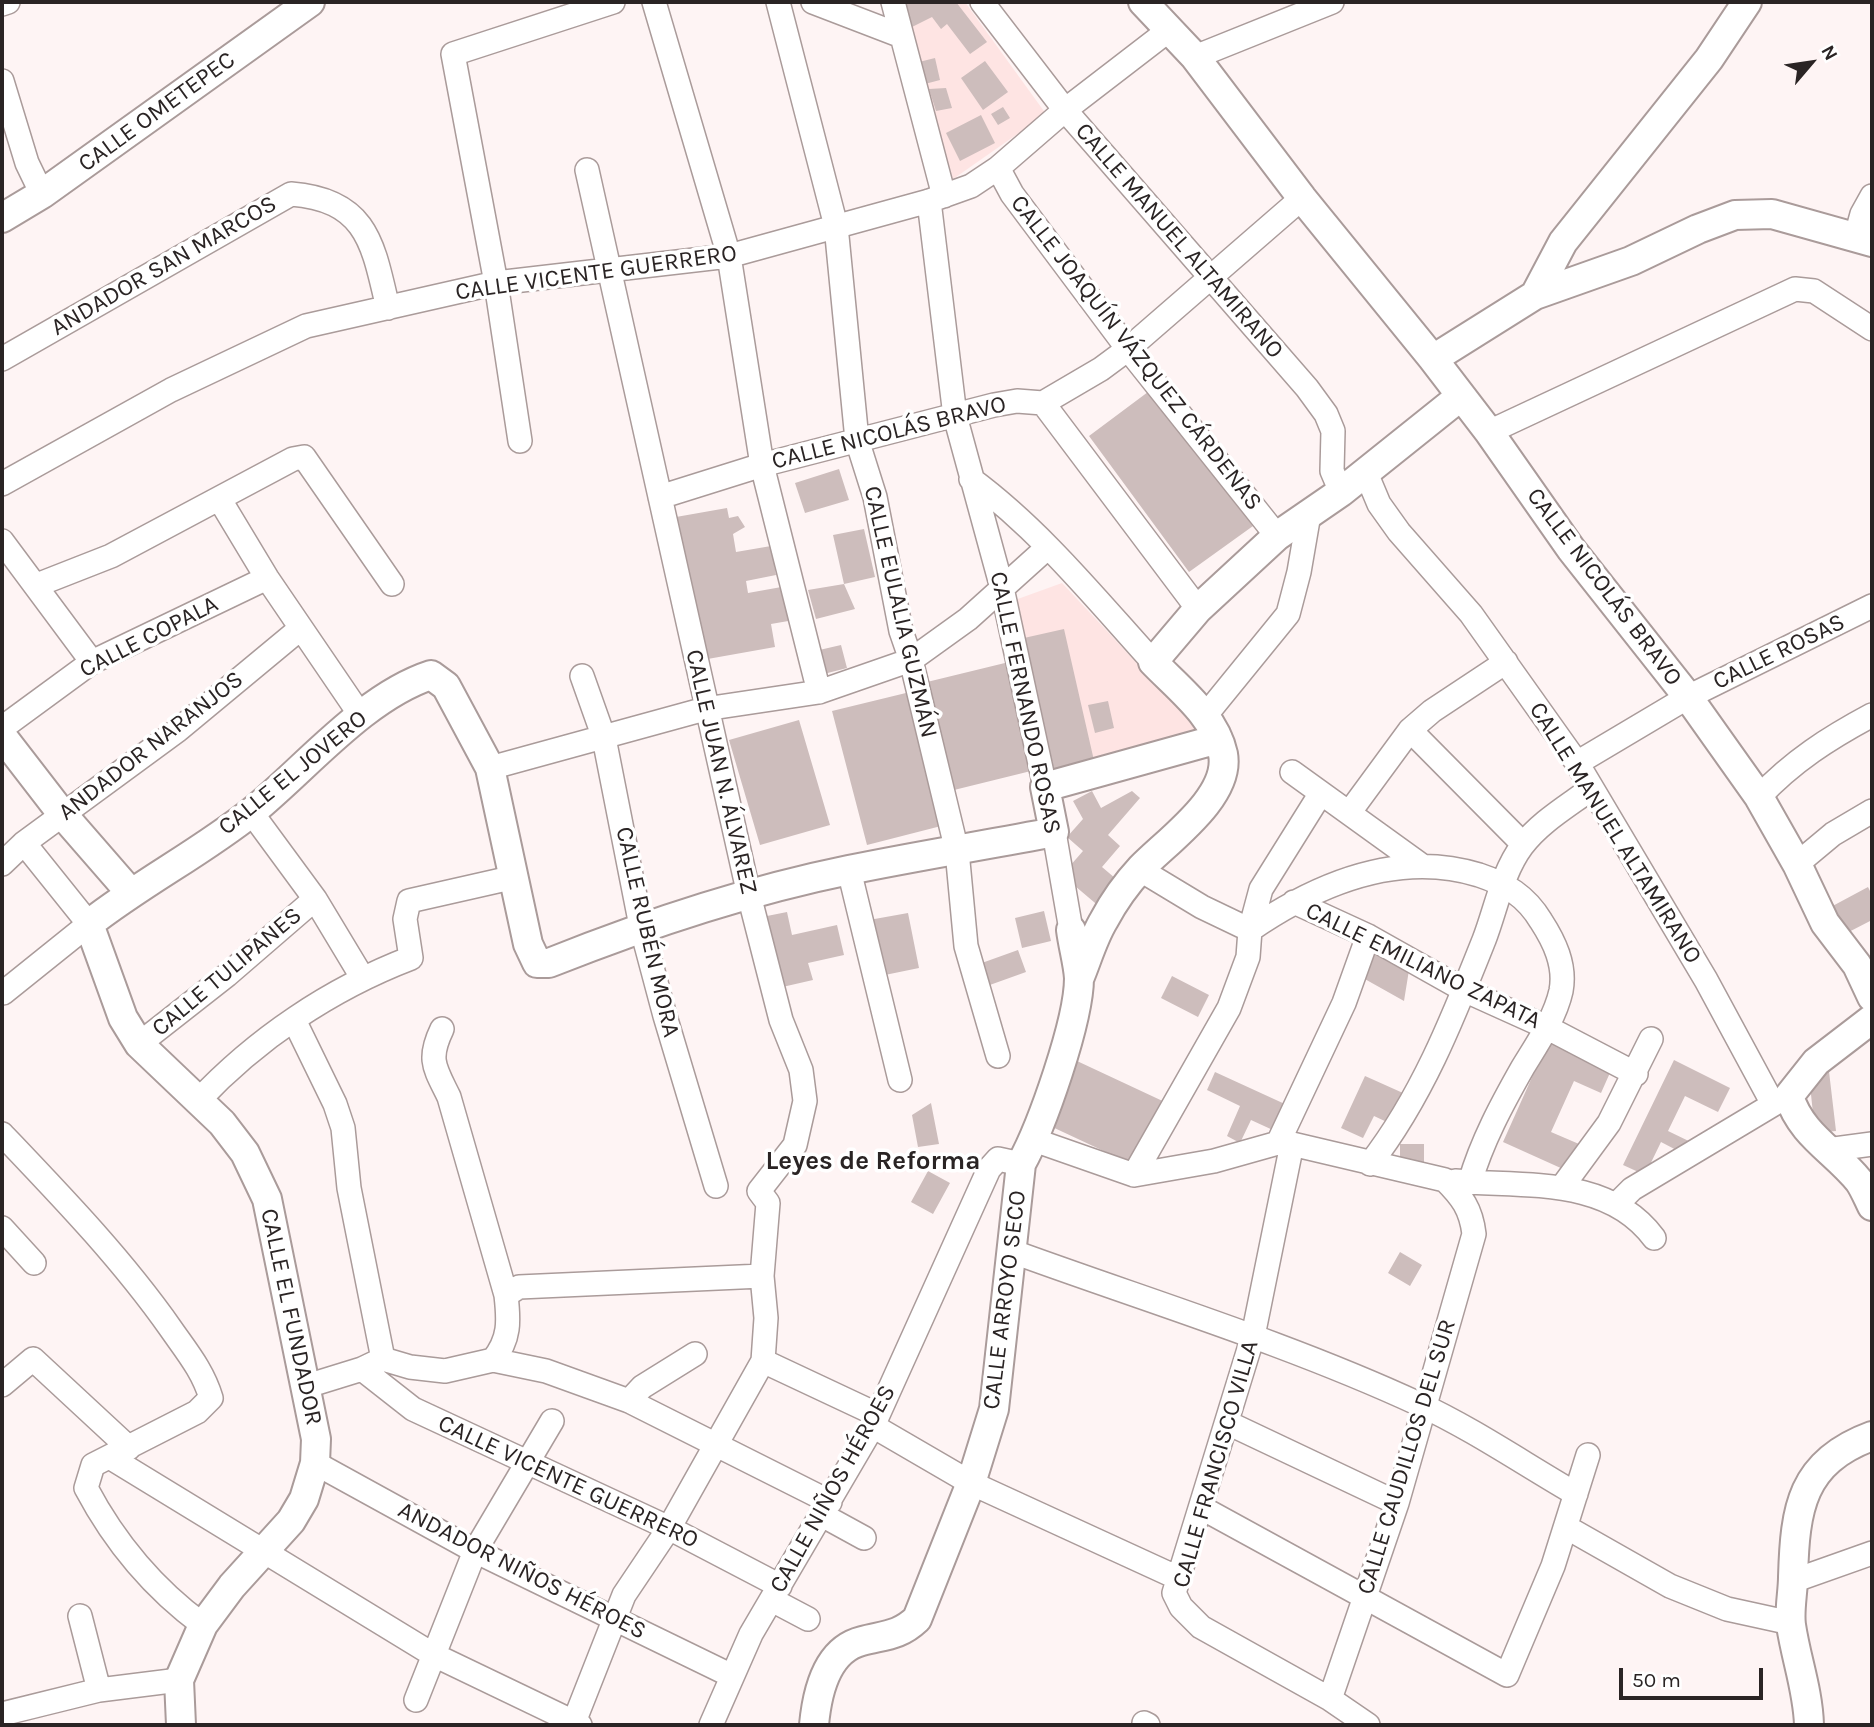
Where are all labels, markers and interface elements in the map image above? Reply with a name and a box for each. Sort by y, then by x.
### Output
north arrow [1776,28,1846,98]
text: N [1816,42,1842,64]
street label: CALLE OMETEPEC [73,46,241,178]
street label: CALLE MANUEL ALTAMIRANO [1069,117,1289,365]
street label: ANDADOR SAN MARCOS [46,190,282,342]
street label: CALLE JOAQUÍN VÁZQUEZ CÁRDENAS [1004,190,1268,516]
street label: CALLE VICENTE GUERRERO [453,239,739,307]
street label: CALLE NICOLÁS BRAVO [769,390,1009,476]
street label: CALLE NICOLÁS BRAVO [1520,482,1688,692]
street label: CALLE EULALIA GUZMÁN [857,483,943,741]
street label: CALLE FERNANDO ROSAS [983,569,1067,837]
street label: CALLE COPALA [75,590,223,684]
street label: CALLE ROSAS [1708,608,1850,696]
street label: CALLE JUAN N. ÁLVAREZ [679,647,763,897]
street label: ANDADOR NARANJOS [53,665,249,827]
street label: CALLE MANUEL ALTAMIRANO [1523,697,1707,969]
street label: CALLE EL JOVERO [213,704,373,842]
street label: CALLE RUBÉN MORA [609,824,685,1040]
street label: CALLE EMILIANO ZAPATA [1301,897,1545,1035]
street label: CALLE TULIPANES [146,901,308,1043]
district label: Leyes de Reforma [766,1146,980,1178]
street label: CALLE ARROYO SECO [977,1189,1033,1411]
street label: CALLE EL FUNDADOR [254,1206,328,1428]
street label: CALLE CAUDILLOS DEL SUR [1351,1316,1463,1598]
street label: CALLE FRANCISCO VILLA [1167,1337,1265,1591]
street label: CALLE NIÑOS HÉROES [764,1380,902,1598]
street label: CALLE VICENTE GUERRERO [433,1409,703,1555]
street label: ANDADOR NIÑOS HÉROES [393,1496,651,1646]
scale bar [1622,1654,1766,1698]
text: 50 m [1632,1668,1681,1692]

